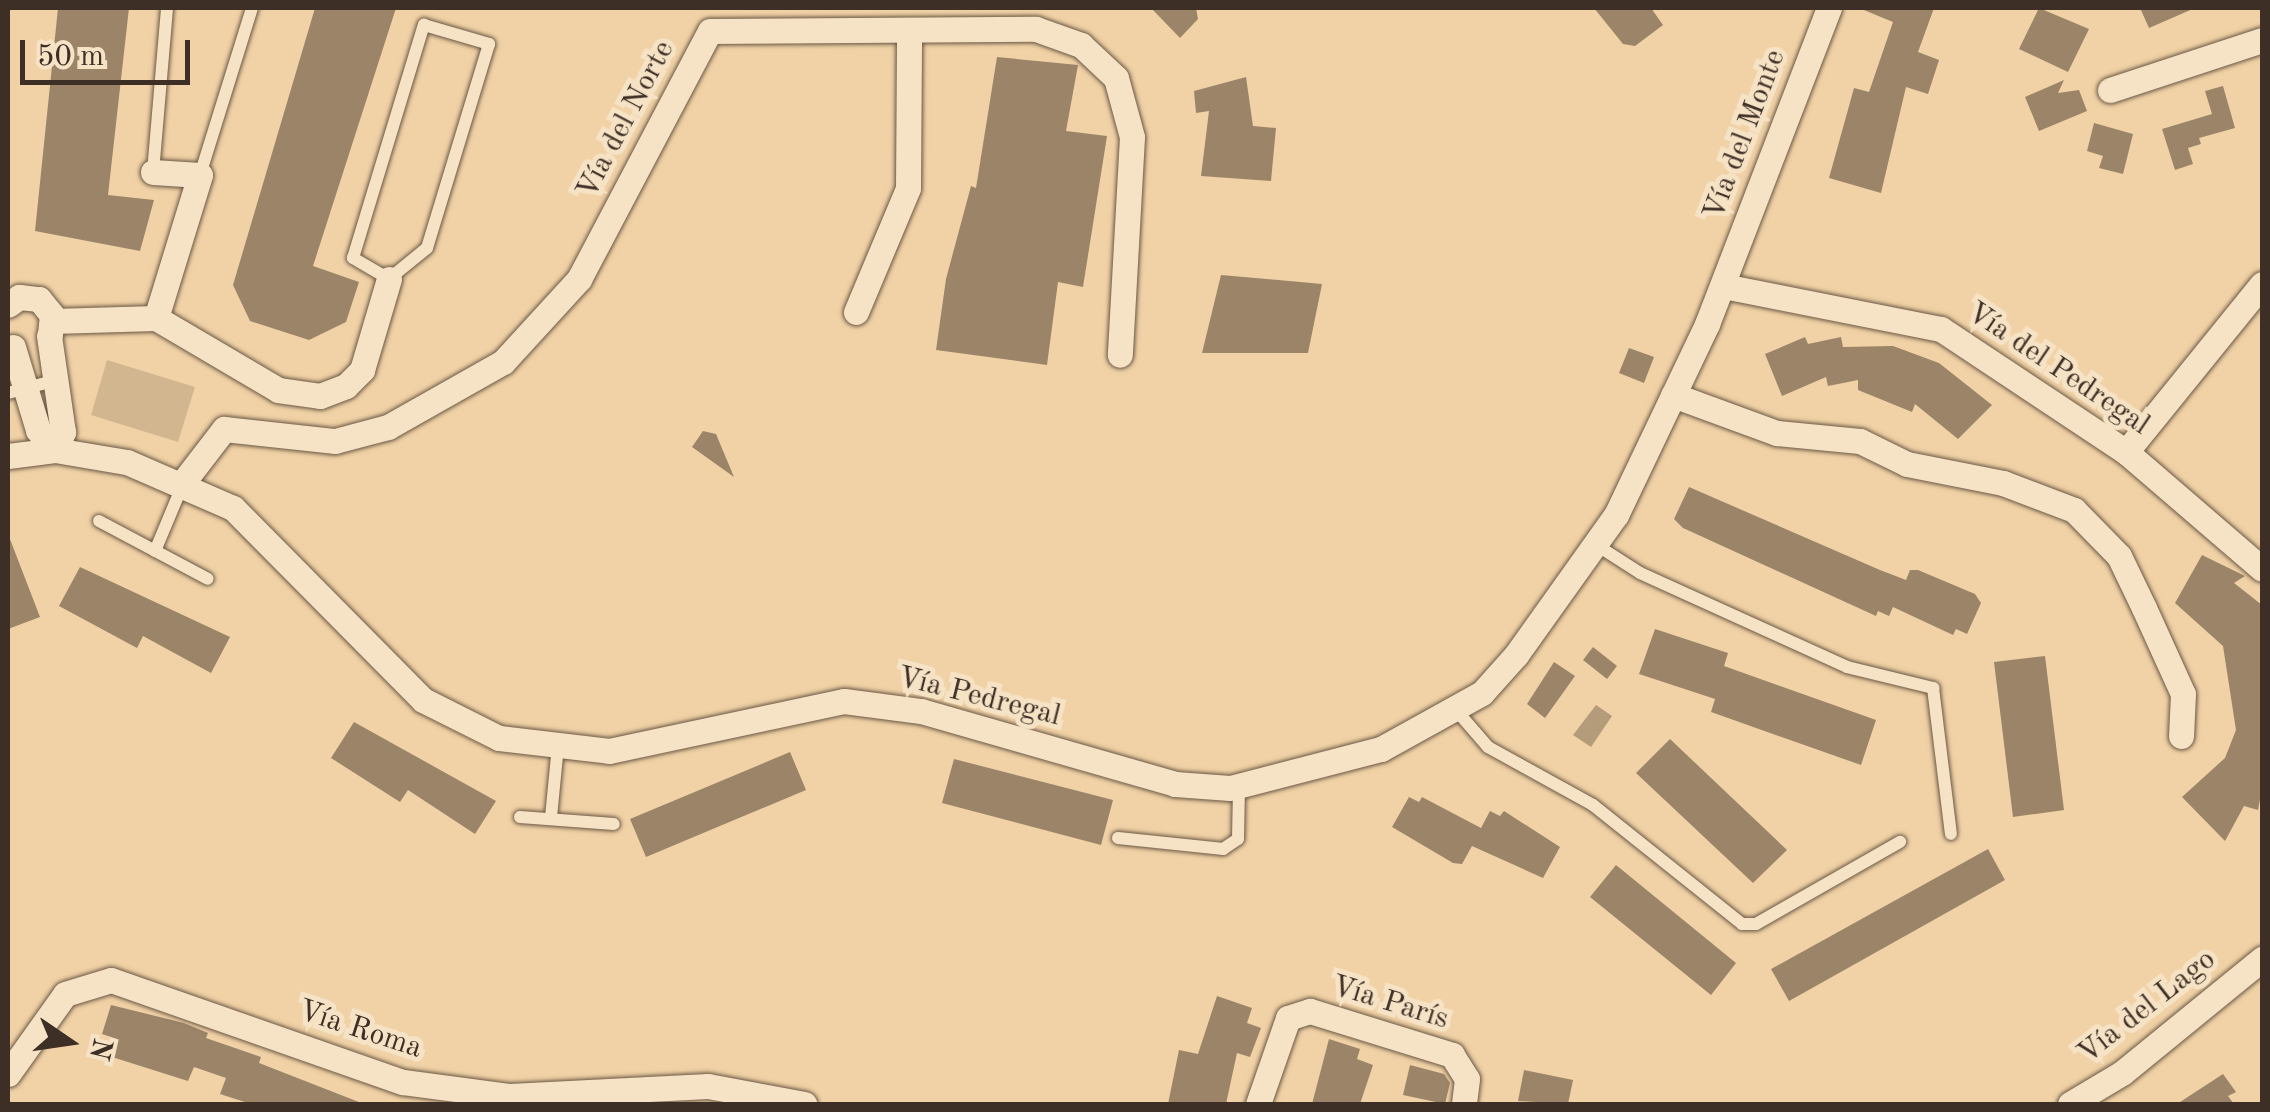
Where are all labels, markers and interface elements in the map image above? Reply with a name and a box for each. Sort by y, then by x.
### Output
scale bar [25,20,195,82]
street label: Vía del Norte [569,35,683,205]
text: 50 m [37,42,104,72]
street label: Vía del Monte [1696,45,1794,225]
street label: Vía del Pedregal [1960,295,2156,443]
street label: Vía Pedregal [894,659,1064,735]
street label: Vía del Lago [2071,942,2223,1072]
street label: Vía París [1327,968,1453,1038]
north arrow [20,992,120,1092]
street label: Vía Roma [293,993,427,1067]
text: N [83,1035,115,1062]

